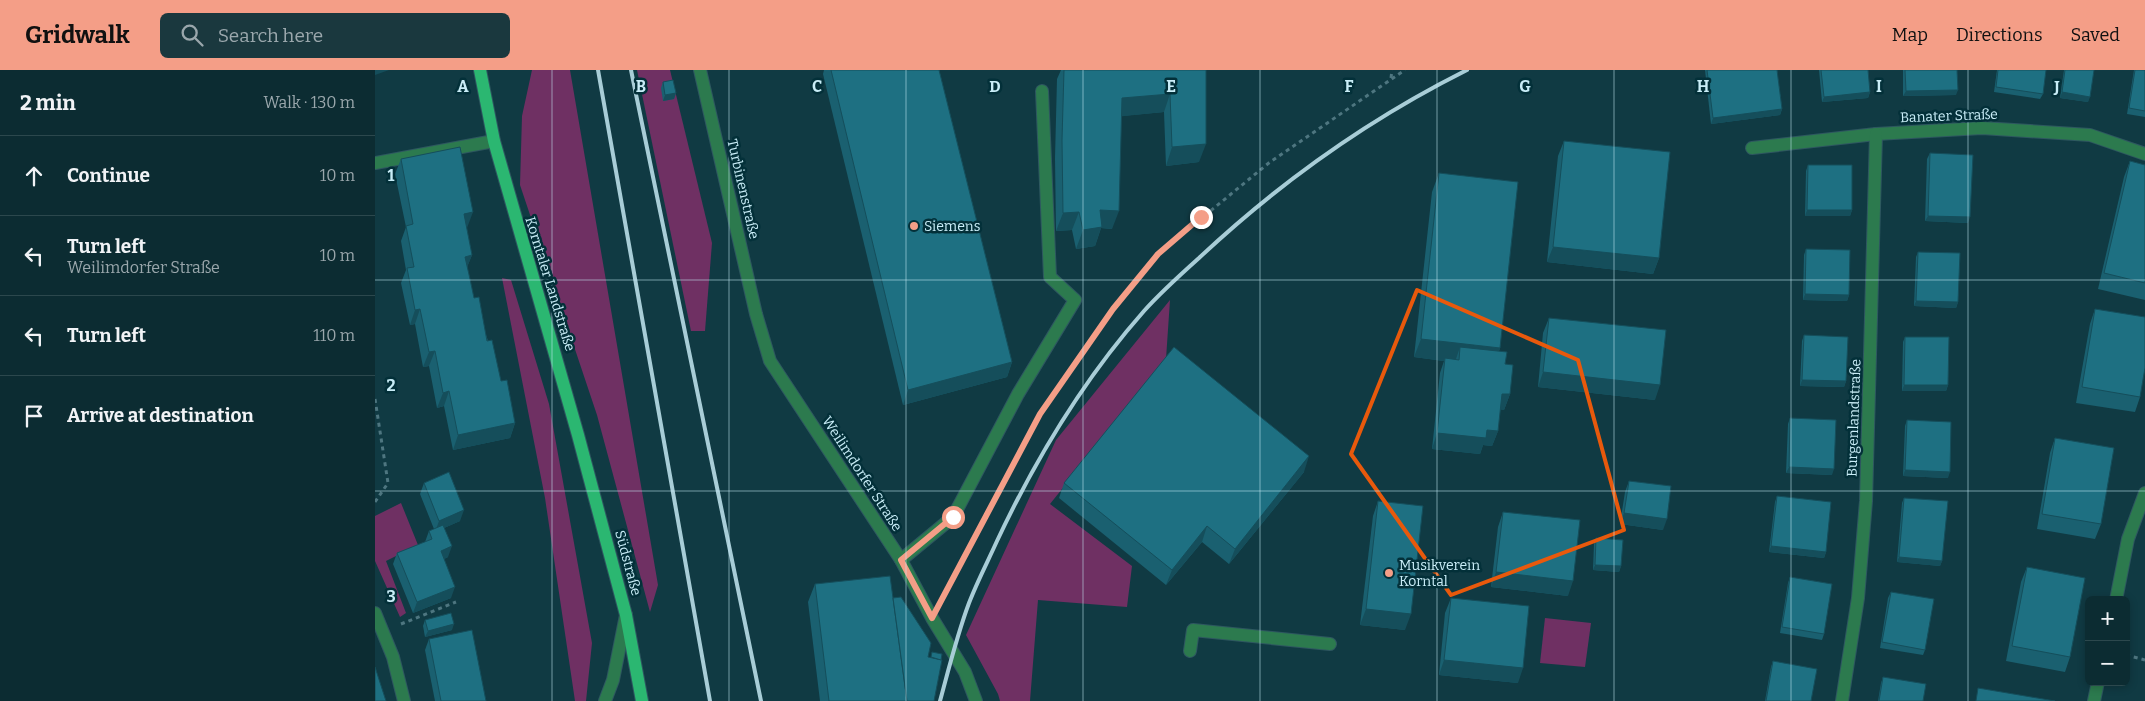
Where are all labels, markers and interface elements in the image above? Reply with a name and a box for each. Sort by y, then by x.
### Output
search box [160,13,510,58]
text: Gridwalk [25,21,130,49]
icon: search [178,21,206,49]
text: Search here [218,24,323,47]
text: Map [1892,24,1928,46]
text: Directions [1956,24,2043,46]
text: Saved [2071,24,2120,46]
text: A [457,77,469,96]
text: B [636,77,646,96]
text: C [812,77,822,96]
text: D [989,77,1001,96]
text: E [1166,77,1176,96]
text: F [1345,77,1354,96]
text: G [1519,77,1531,96]
text: H [1697,77,1710,96]
text: I [1876,77,1882,96]
text: J [2053,77,2060,96]
text: 2 min [20,90,76,116]
text: Walk · 130 m [263,93,355,112]
street label: Banater Straße [1900,106,1998,126]
street label: Turbinenstraße [723,137,763,241]
icon: ahead [20,162,48,190]
text: Continue [67,164,150,187]
text: 10 m [320,166,355,185]
text: 1 [388,166,395,185]
route end [1190,206,1213,229]
street label: Korntaler Landstraße [521,215,579,353]
place label: Siemens [924,218,980,235]
marker: Siemens [908,220,920,232]
text: Turn left [67,235,146,258]
icon: left [20,242,48,270]
text: 10 m [320,246,355,265]
text: Weilimdorfer Straße [67,258,220,277]
icon: left [20,322,48,350]
text: Turn left [67,324,146,347]
text: 110 m [313,326,355,345]
street label: Burgenlandstraße [1843,359,1865,477]
text: 2 [386,376,396,395]
icon: arrive [20,402,48,430]
text: Arrive at destination [67,404,254,427]
street label: Weilimdorfer Straße [818,413,906,535]
route start [942,506,965,529]
street label: Südstraße [611,528,645,598]
place label: Musikverein Korntal [1399,557,1480,590]
marker: Musikverein Korntal [1383,567,1395,579]
text: 3 [386,587,396,606]
map controls [2085,596,2130,686]
button: + [2085,596,2130,641]
button: − [2085,641,2130,686]

